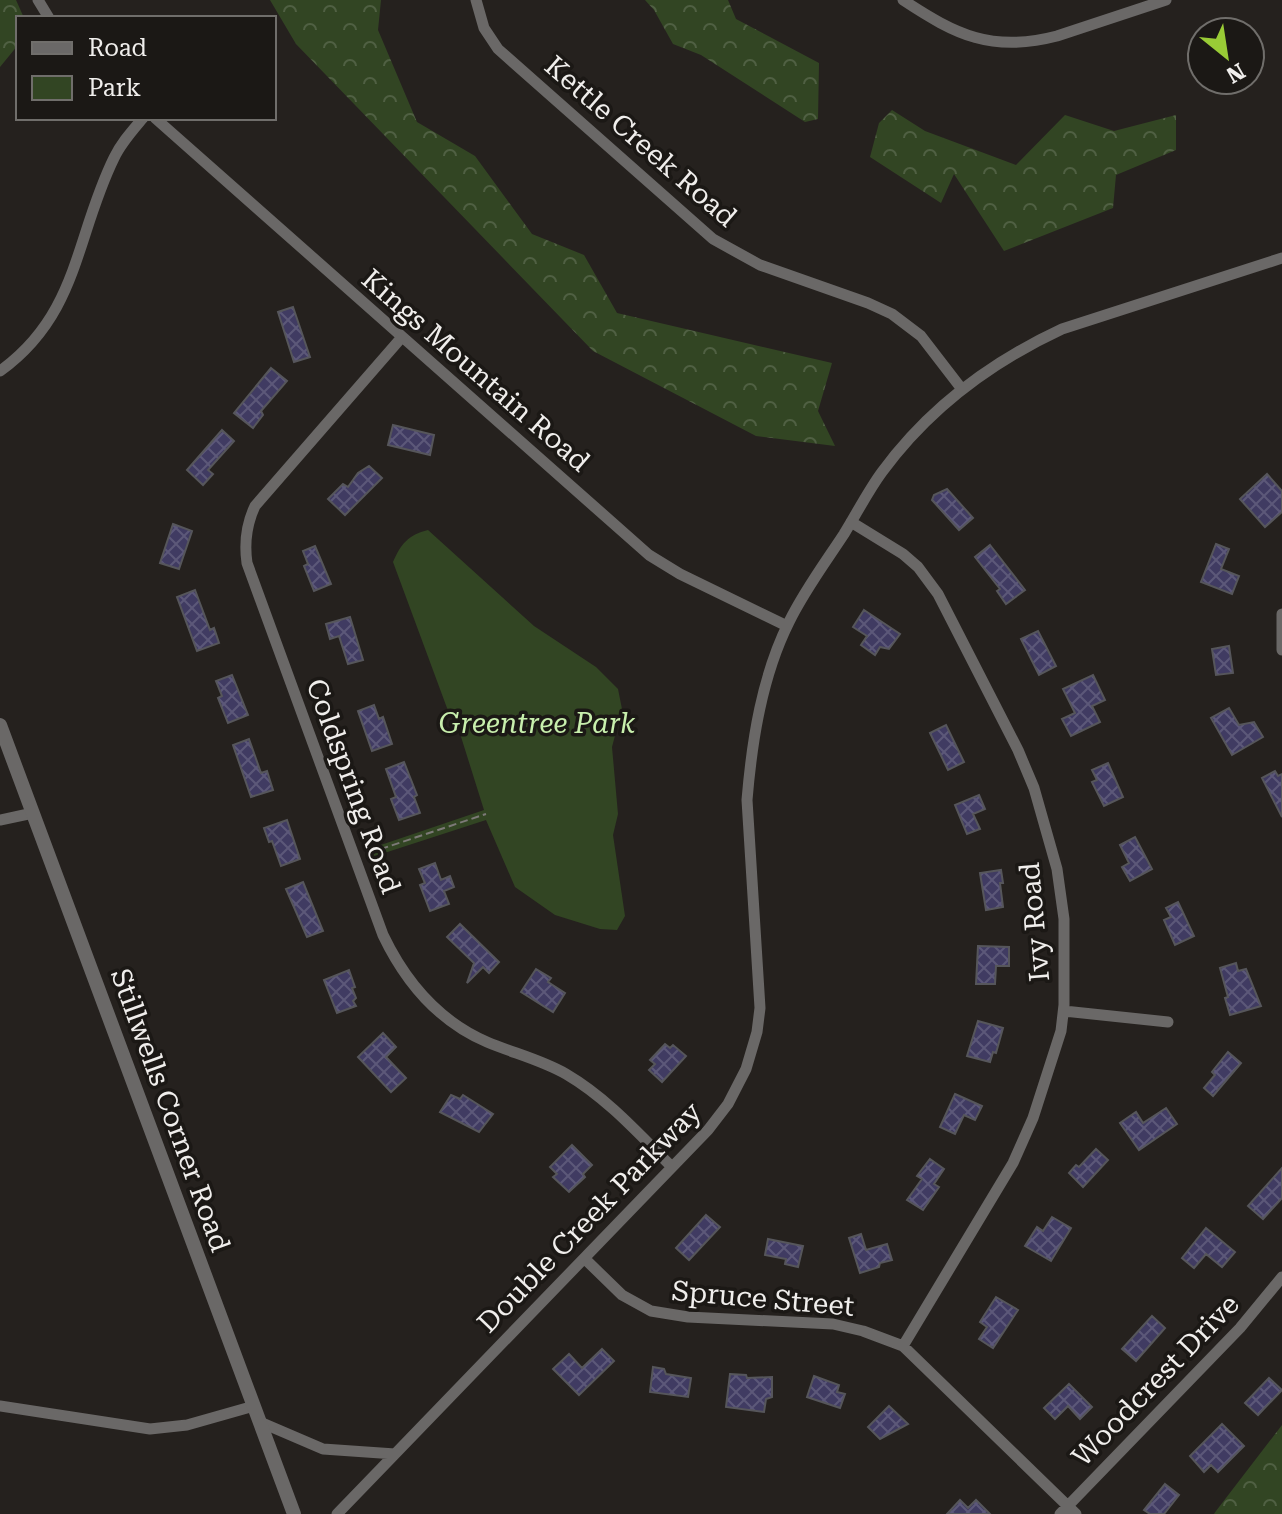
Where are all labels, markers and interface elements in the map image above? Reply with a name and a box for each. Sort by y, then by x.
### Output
legend [16,16,276,120]
north arrow [1186,16,1266,96]
text: Road [88,34,147,62]
street label: Kettle Creek Road [538,49,743,234]
text: N [1222,58,1249,88]
text: Park [88,74,141,102]
street label: Kings Mountain Road [355,262,596,478]
street label: Coldspring Road [299,674,408,898]
park label: Greentree Park [439,707,636,740]
street label: Ivy Road [1013,861,1056,983]
street label: Stillwells Corner Road [104,964,237,1256]
street label: Double Creek Parkway [471,1095,708,1339]
street label: Spruce Street [670,1274,856,1323]
street label: Woodcrest Drive [1065,1288,1246,1473]

